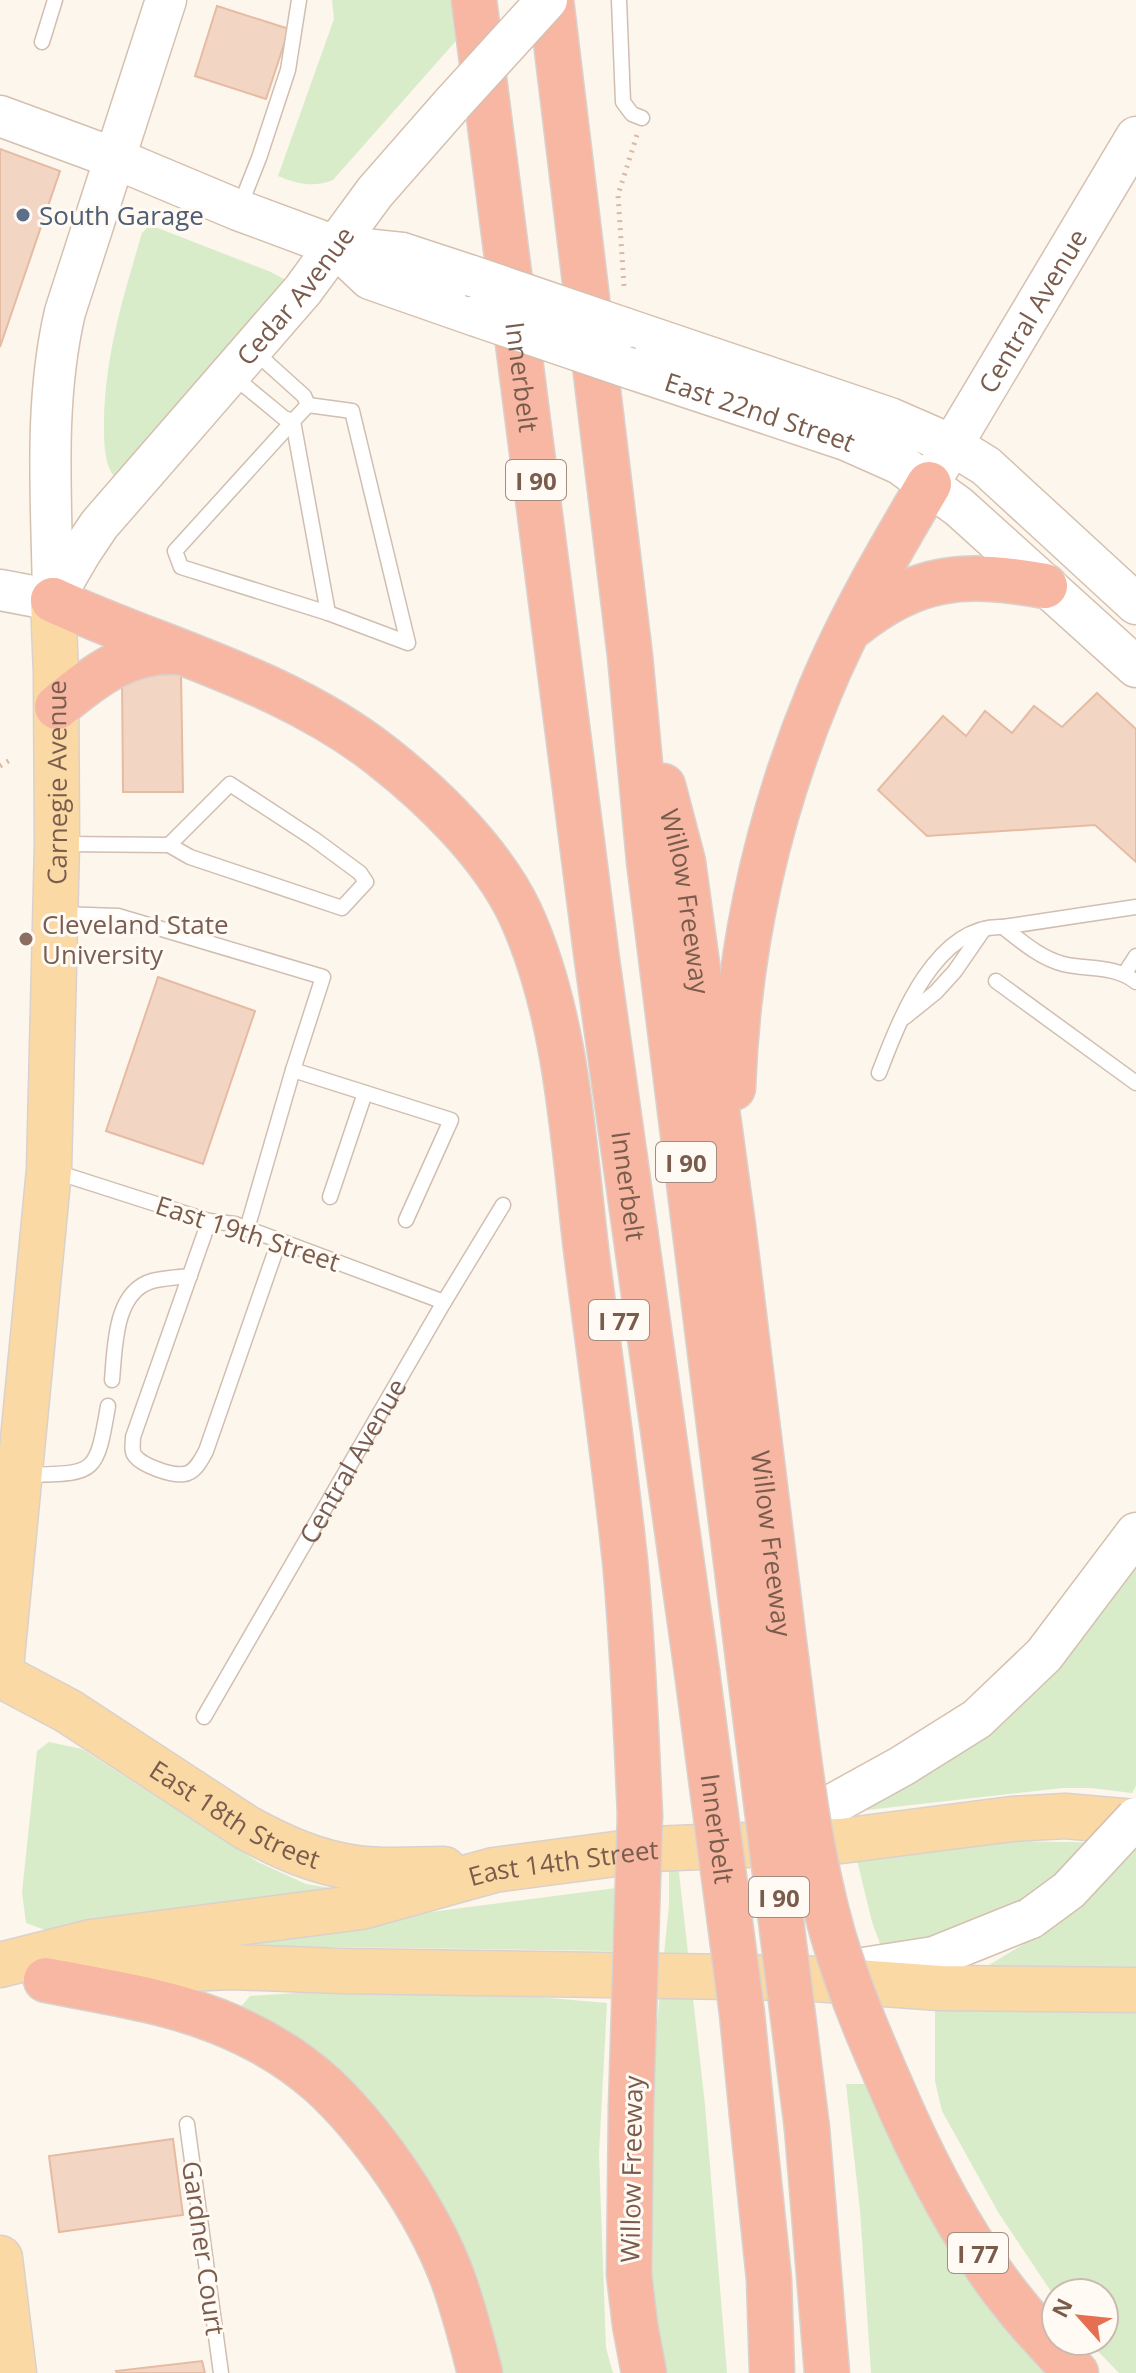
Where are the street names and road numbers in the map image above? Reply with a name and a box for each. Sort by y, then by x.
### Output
street label: Cedar Avenue [228,219,362,373]
street label: Central Avenue [969,222,1095,399]
street label: Innerbelt [497,320,547,434]
street label: East 22nd Street [660,363,861,460]
road number: I 90 [506,460,566,500]
street label: Carnegie Avenue [38,680,75,885]
street label: Willow Freeway [652,805,719,997]
street label: Innerbelt [603,1129,654,1243]
road number: I 90 [656,1142,716,1182]
street label: East 19th Street [151,1186,345,1280]
road number: I 77 [589,1300,649,1340]
street label: Central Avenue [290,1372,414,1550]
street label: Willow Freeway [743,1449,801,1640]
street label: East 18th Street [143,1751,325,1877]
street label: Innerbelt [693,1771,743,1886]
street label: East 14th Street [464,1831,659,1894]
road number: I 90 [749,1877,809,1917]
street label: Willow Freeway [611,2074,651,2263]
street label: Gardner Court [174,2159,234,2337]
road number: I 77 [948,2233,1008,2273]

